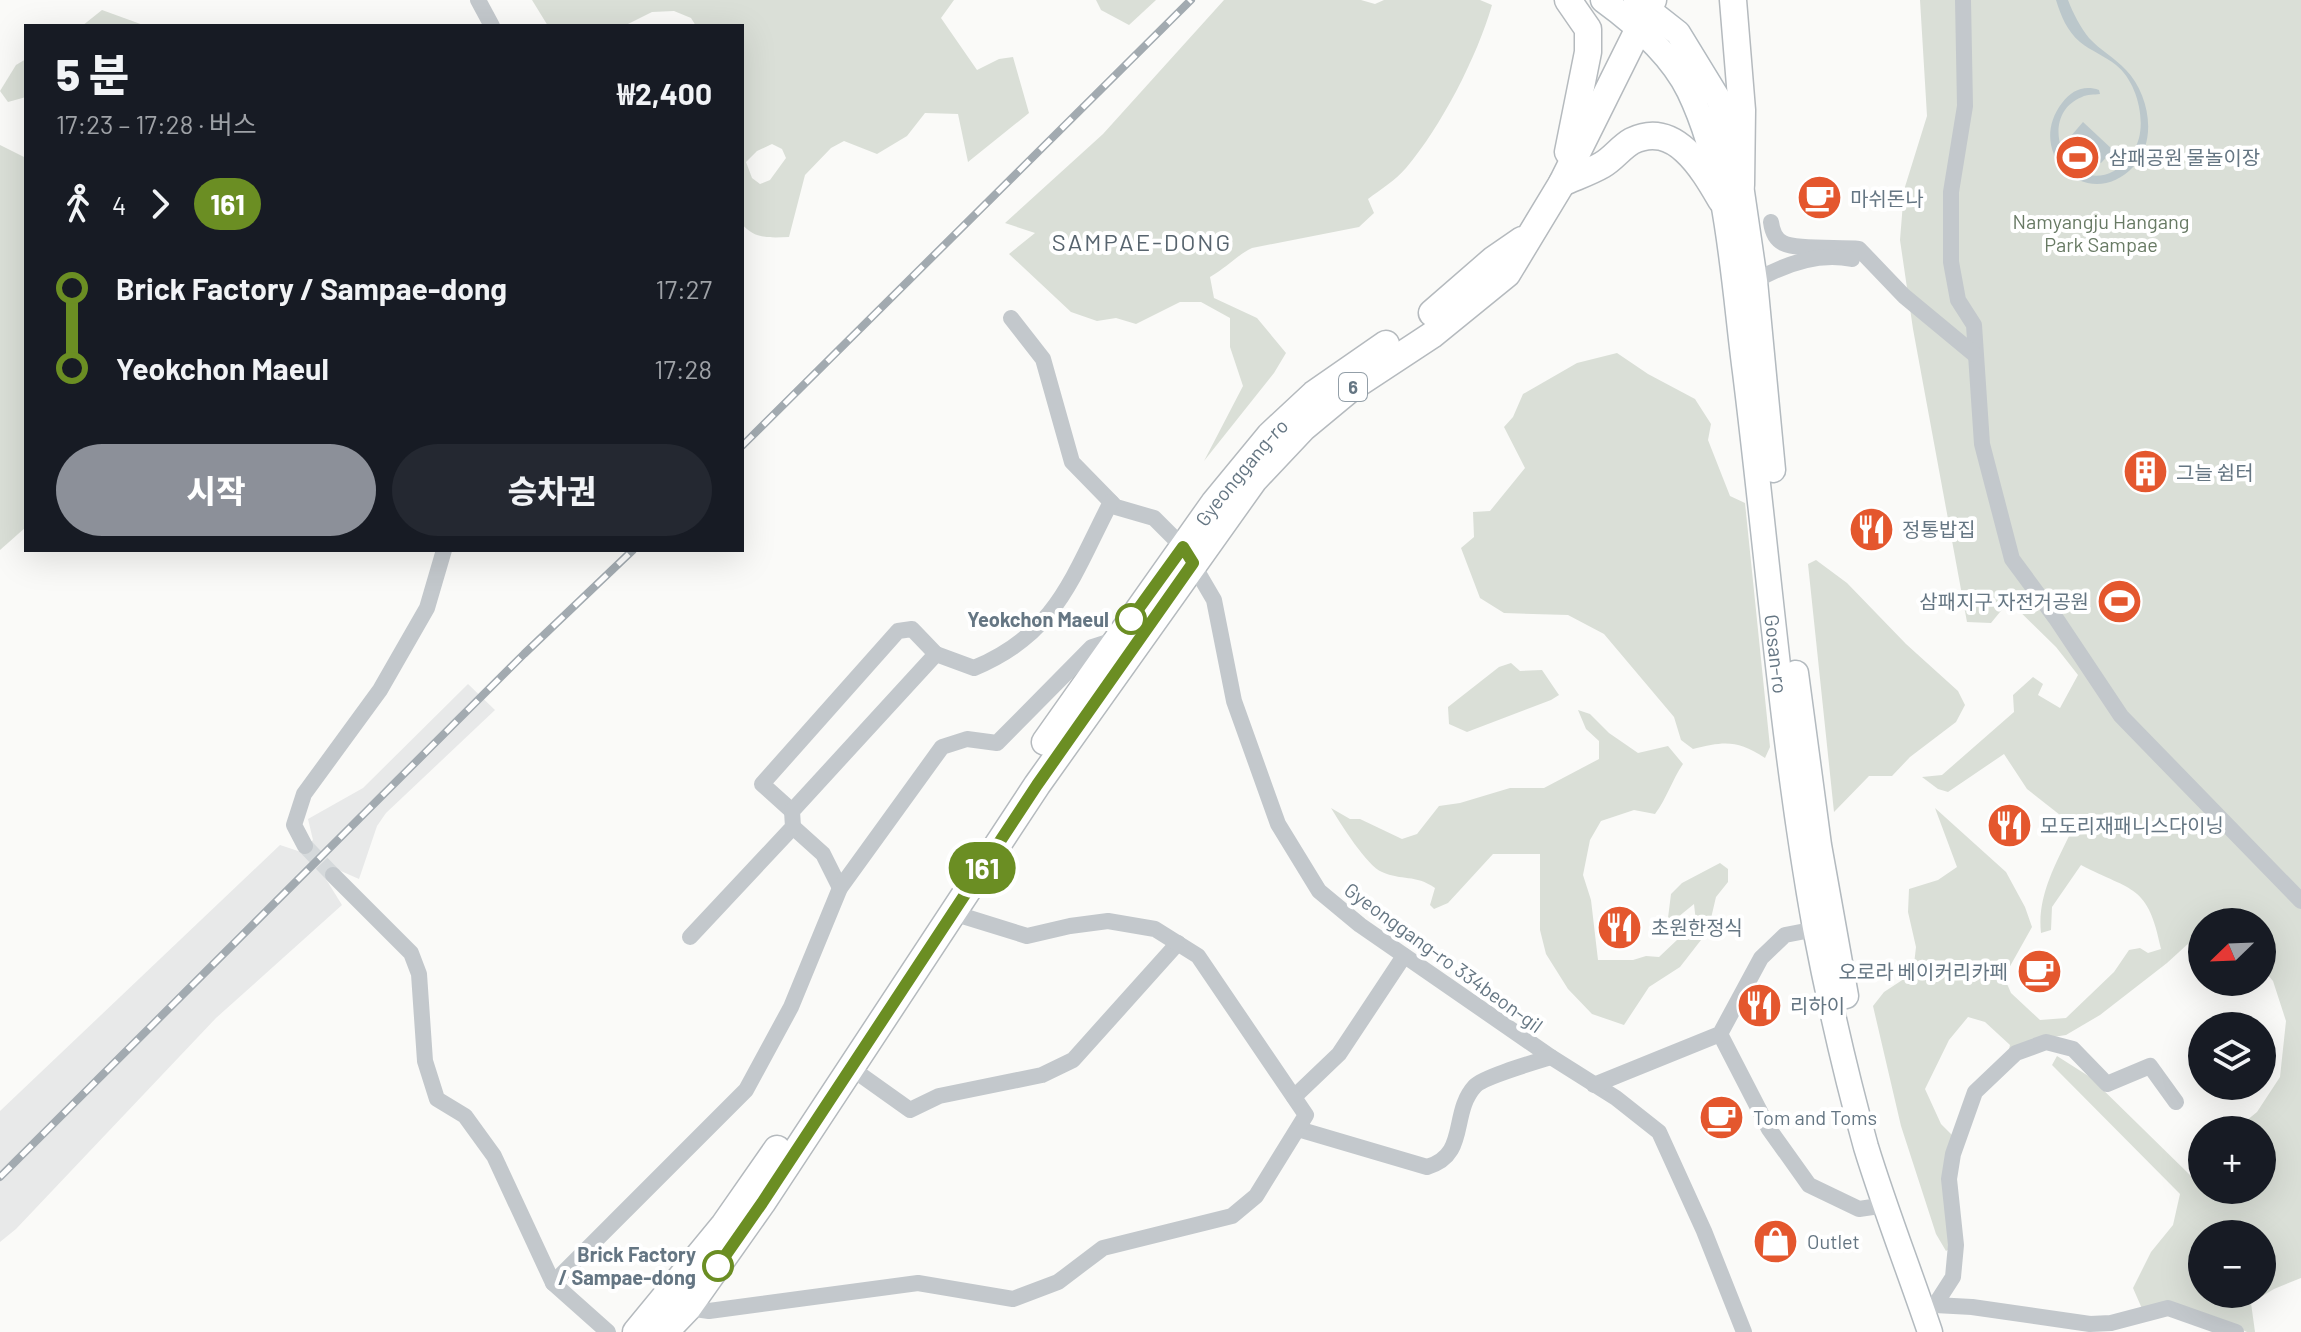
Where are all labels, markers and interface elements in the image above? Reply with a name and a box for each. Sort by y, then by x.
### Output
text: 5 분 [56,47,129,100]
text: ₩2,400 [617,75,712,111]
text: 17:23 – 17:28 · 버스 [56,108,257,139]
sports icon: 삼패공원 물놀이장 [2054,133,2102,181]
place label: 삼패공원 물놀이장 [2109,145,2260,169]
cafe icon: 마쉬돈나 [1795,174,1843,222]
icon: walk [56,182,100,226]
icon: forward [138,182,182,226]
place label: 마쉬돈나 [1850,186,1924,210]
text: 161 [210,187,245,221]
text: 4 [112,189,126,220]
park label: Namyangju Hangang Park Sampae [2013,209,2189,256]
district label: SAMPAE-DONG [1052,227,1232,256]
text: Brick Factory / Sampae-dong [116,270,507,306]
text: 17:27 [656,273,712,304]
text: Yeokchon Maeul [116,350,329,386]
text: 17:28 [654,353,712,384]
road number: 6 [1339,373,1367,401]
street label: Gyeonggang-ro [1190,413,1292,530]
button: 시작 [56,444,376,536]
button: 승차권 [392,444,712,536]
building icon: 그늘 쉼터 [2121,448,2169,496]
place label: 그늘 쉼터 [2176,460,2254,484]
restaurant icon: 정통밥집 [1847,505,1895,553]
place label: 정통밥집 [1902,517,1976,541]
sports icon: 삼패지구 자전거공원 [2096,577,2144,625]
place label: 삼패지구 자전거공원 [1919,589,2089,613]
marker: Yeokchon Maeul [1116,604,1146,634]
place label: Yeokchon Maeul [967,607,1109,631]
street label: Gosan-ro [1760,613,1793,695]
restaurant icon: 모도리재패니스다이닝 [1985,801,2033,849]
place label: 모도리재패니스다이닝 [2040,813,2224,837]
line badge: 161 [936,842,1028,894]
text: 161 [965,851,999,885]
street label: Gyeonggang-ro 334beon-gil [1340,877,1548,1037]
restaurant icon: 초원한정식 [1596,903,1644,951]
north arrow [2188,908,2276,996]
map controls [2188,908,2276,1308]
place label: 초원한정식 [1651,915,1743,939]
cafe icon: 오로라 베이커리카페 [2015,947,2063,995]
place label: 오로라 베이커리카페 [1838,959,2008,983]
restaurant icon: 리하이 [1735,981,1783,1029]
place label: 리하이 [1790,993,1845,1017]
button: layers [2188,1012,2276,1100]
cafe icon: Tom and Toms [1698,1093,1746,1141]
place label: Tom and Toms [1753,1105,1877,1129]
button: + [2188,1116,2276,1204]
shop icon: Outlet [1752,1217,1800,1265]
button: − [2188,1220,2276,1308]
place label: Outlet [1807,1229,1860,1253]
place label: Brick Factory / Sampae-dong [558,1242,696,1289]
marker: Brick Factory / Sampae-dong [703,1251,733,1281]

